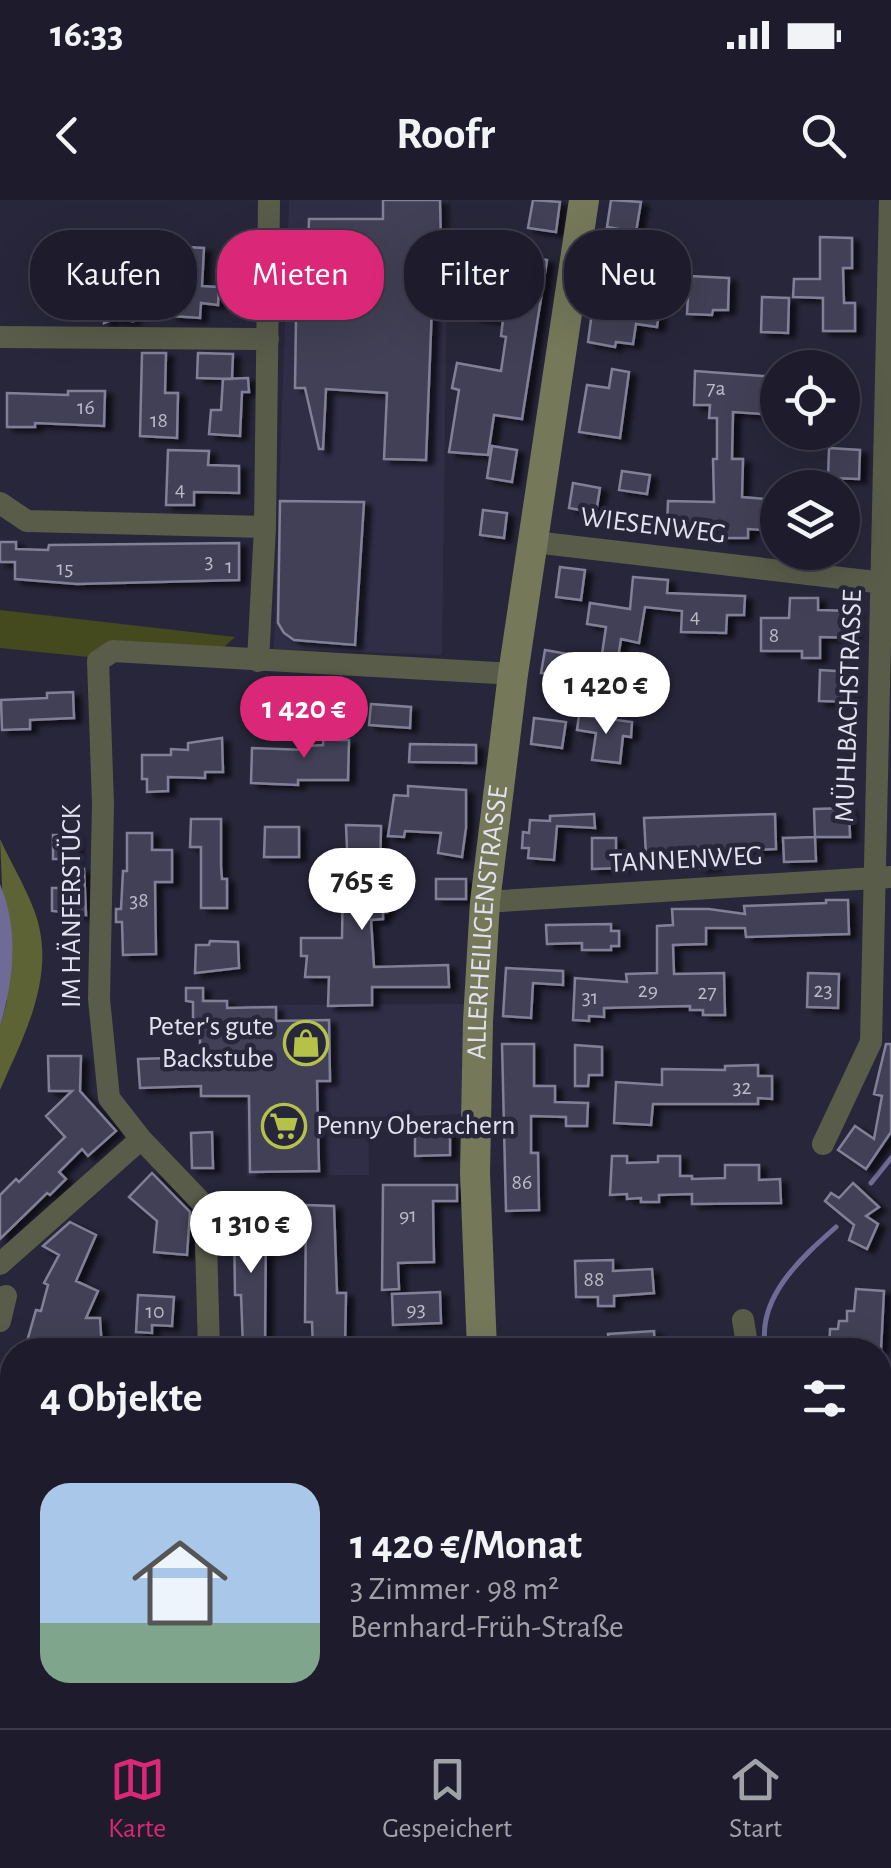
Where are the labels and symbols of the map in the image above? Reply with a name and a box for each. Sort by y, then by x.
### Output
house number: 7a [706,377,726,399]
house number: 16 [77,396,95,418]
house number: 18 [150,409,168,431]
house number: 4 [175,478,185,500]
street label: WIESENWEG [579,503,727,549]
house number: 3 [204,550,214,572]
house number: 1 [225,555,233,577]
house number: 15 [57,557,73,579]
street label: MÜHLBACHSTRASSE [829,589,867,823]
house number: 4 [690,605,700,627]
house number: 8 [769,624,779,646]
pin: 1 420 € [514,652,698,737]
pin: 1 420 € [212,676,396,761]
street label: ALLERHEILIGENSTRASSE [463,784,513,1060]
street label: IM HÄNFERSTÜCK [56,803,86,1008]
street label: TANNENWEG [609,842,763,878]
pin: 765 € [292,848,432,933]
house number: 38 [129,889,149,911]
house number: 29 [638,979,658,1001]
house number: 23 [813,979,833,1001]
house number: 27 [697,981,717,1003]
house number: 31 [582,986,598,1008]
place label: Peter's gute Backstube [148,1013,274,1073]
shop icon: Peter's gute Backstube [283,1020,329,1066]
house number: 32 [732,1076,752,1098]
supermarket icon: Penny Oberachern [261,1103,307,1149]
place label: Penny Oberachern [316,1112,515,1140]
house number: 86 [512,1171,532,1193]
pin: 1 310 € [159,1191,343,1276]
house number: 91 [399,1204,417,1226]
house number: 88 [584,1268,604,1290]
house number: 93 [406,1298,426,1320]
house number: 10 [145,1300,165,1322]

